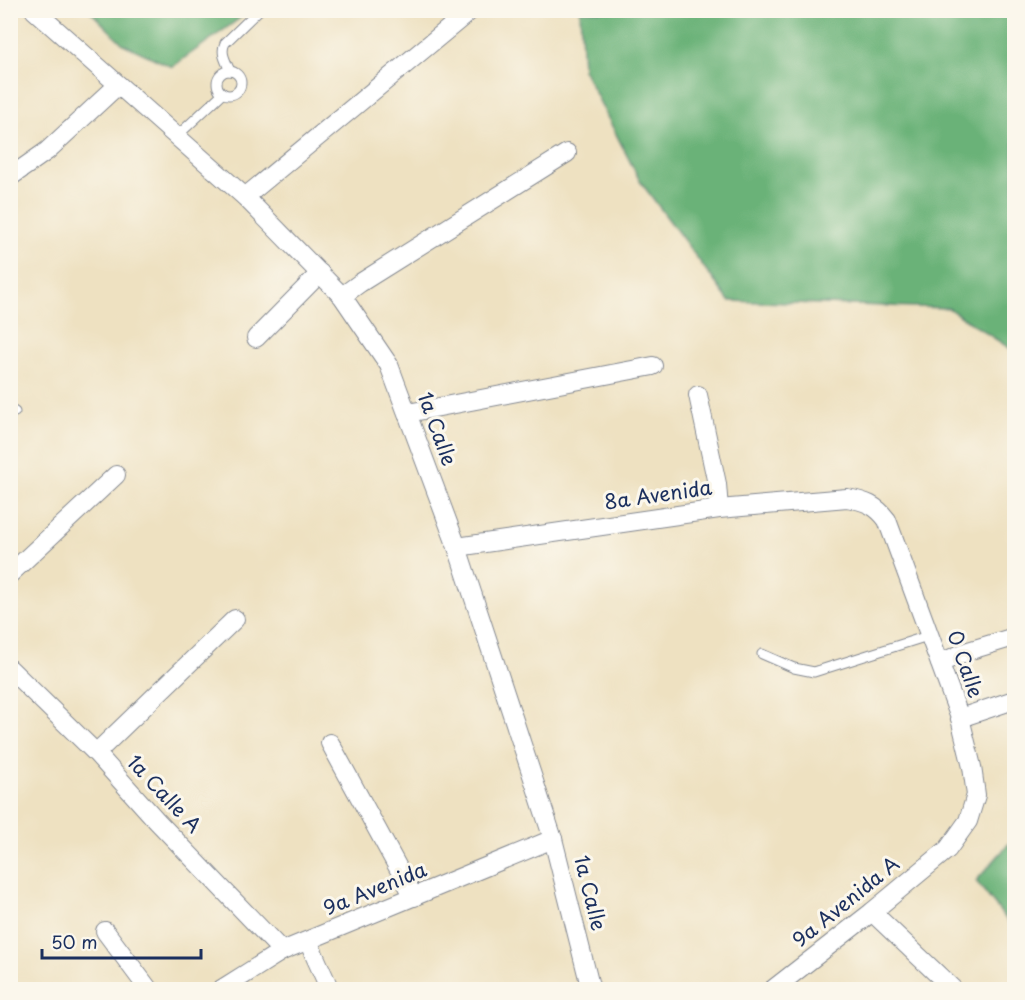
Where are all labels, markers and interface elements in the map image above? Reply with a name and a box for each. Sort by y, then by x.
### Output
street label: 1a Calle [411,388,465,470]
street label: 8a Avenida [602,472,714,516]
street label: 0 Calle [940,626,991,702]
street label: 1a Calle A [121,747,209,839]
street label: 9a Avenida A [785,849,905,954]
street label: 1a Calle [567,852,615,934]
street label: 9a Avenida [318,854,431,922]
scale bar [42,922,201,960]
text: 50 m [51,928,98,955]

